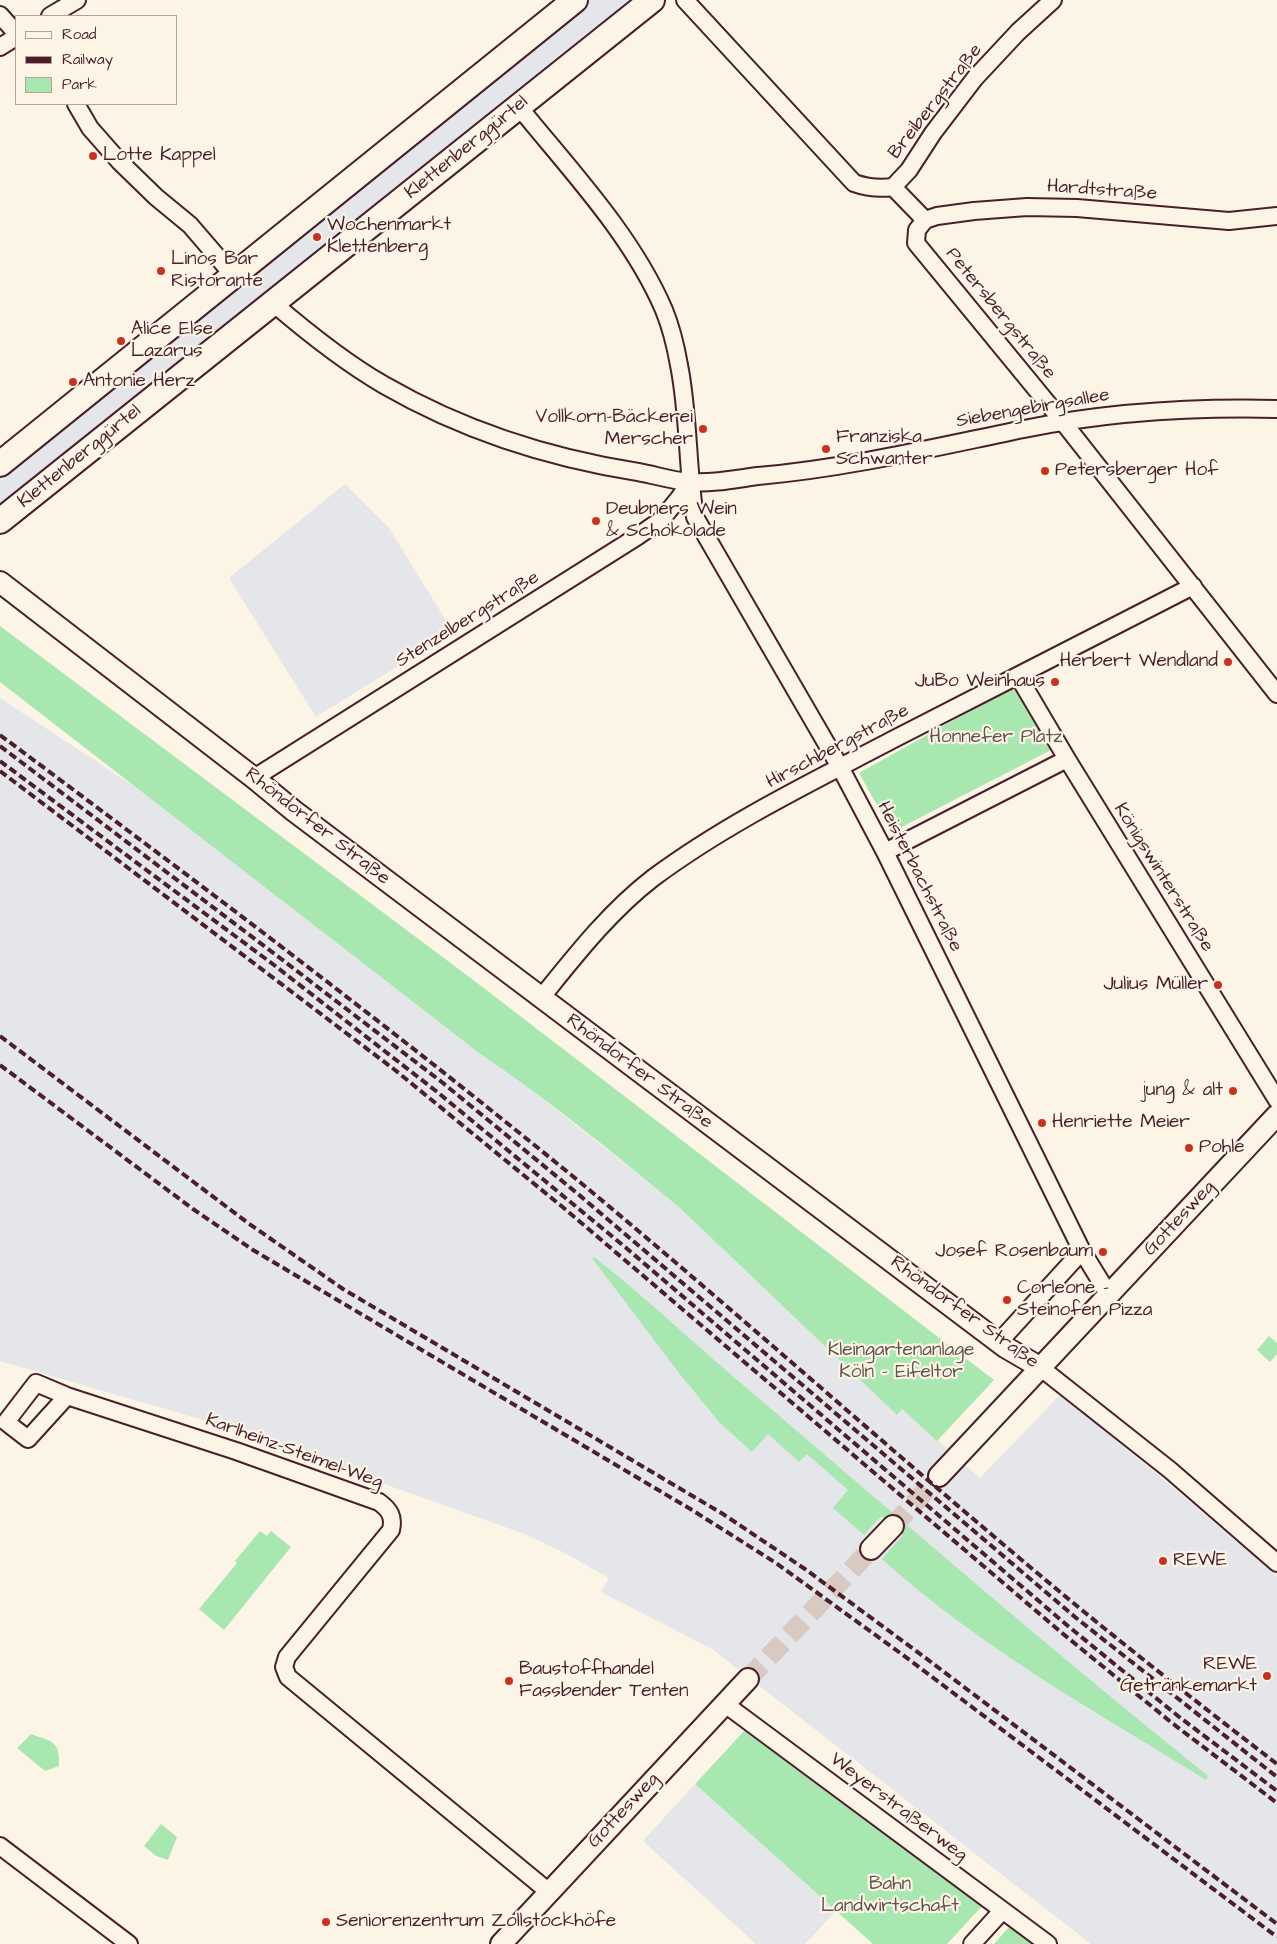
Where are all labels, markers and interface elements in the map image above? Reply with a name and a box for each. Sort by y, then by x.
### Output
legend [15,15,178,105]
text: Road [62,24,96,45]
street label: Breibergstraße [884,40,988,164]
text: Railway [62,49,113,70]
text: Park [62,74,97,95]
street label: Klettenberggürtel [401,91,533,205]
place label: Lotte Kappel [103,145,216,167]
marker: Lotte Kappel [87,150,99,162]
street label: Hardtstraße [1046,176,1158,206]
place label: Wochenmarkt Klettenberg [327,215,451,259]
marker: Wochenmarkt Klettenberg [311,231,323,243]
street label: Petersbergstraße [940,244,1060,384]
place label: Linos Bar Ristorante [171,249,263,293]
marker: Linos Bar Ristorante [155,265,167,277]
place label: Alice Else Lazarus [131,319,213,363]
marker: Alice Else Lazarus [115,335,127,347]
place label: Antonie Herz [83,371,195,393]
marker: Antonie Herz [67,376,79,388]
street label: Siebengebirgsallee [954,384,1112,434]
street label: Klettenberggürtel [14,400,146,514]
place label: Vollkorn-Bäckerei Merscher [535,407,693,451]
marker: Vollkorn-Bäckerei Merscher [697,423,709,435]
place label: Franziska Schwanter [836,427,933,471]
marker: Franziska Schwanter [820,443,832,455]
place label: Petersberger Hof [1055,460,1218,482]
marker: Petersberger Hof [1039,465,1051,477]
place label: Deubners Wein & Schokolade [606,499,737,543]
marker: Deubners Wein & Schokolade [590,515,602,527]
street label: Stenzelbergstraße [392,567,544,673]
place label: Herbert Wendland [1060,651,1218,673]
marker: Herbert Wendland [1222,656,1234,668]
place label: JuBo Weinhaus [915,671,1045,693]
marker: JuBo Weinhaus [1049,676,1061,688]
street label: Hirschbergstraße [763,700,913,794]
park label: Honnefer Platz [930,727,1062,749]
street label: Rhöndorfer Straße [240,763,394,891]
street label: Heisterbachstraße [871,798,967,956]
street label: Königswinterstraße [1108,799,1218,957]
place label: Julius Müller [1104,974,1208,996]
marker: Julius Müller [1212,979,1224,991]
street label: Rhöndorfer Straße [561,1009,717,1135]
place label: jung & alt [1142,1080,1223,1102]
marker: jung & alt [1227,1085,1239,1097]
place label: Henriette Meier [1052,1112,1190,1134]
marker: Henriette Meier [1036,1117,1048,1129]
place label: Pohle [1199,1137,1244,1159]
marker: Pohle [1183,1142,1195,1154]
street label: Gottesweg [1139,1177,1221,1261]
place label: Josef Rosenbaum [935,1241,1093,1263]
marker: Josef Rosenbaum [1097,1246,1109,1258]
street label: Rhöndorfer Straße [885,1252,1043,1374]
place label: Corleone - Steinofen Pizza [1017,1278,1152,1322]
marker: Corleone - Steinofen Pizza [1001,1294,1013,1306]
park label: Kleingartenanlage Köln - Eifeltor [828,1340,974,1384]
street label: Karlheinz-Steimel-Weg [202,1409,386,1495]
place label: REWE [1173,1550,1227,1572]
marker: REWE [1157,1555,1169,1567]
place label: REWE Getränkemarkt [1120,1654,1257,1698]
place label: Baustoffhandel Fassbender Tenten [519,1659,689,1703]
marker: REWE Getränkemarkt [1261,1670,1273,1682]
marker: Baustoffhandel Fassbender Tenten [503,1675,515,1687]
street label: Weyerstraßerweg [825,1749,971,1867]
street label: Gottesweg [583,1769,665,1853]
park label: Bahn Landwirtschaft [821,1874,959,1918]
place label: Seniorenzentrum Zollstockhöfe [336,1911,616,1933]
marker: Seniorenzentrum Zollstockhöfe [320,1916,332,1928]

